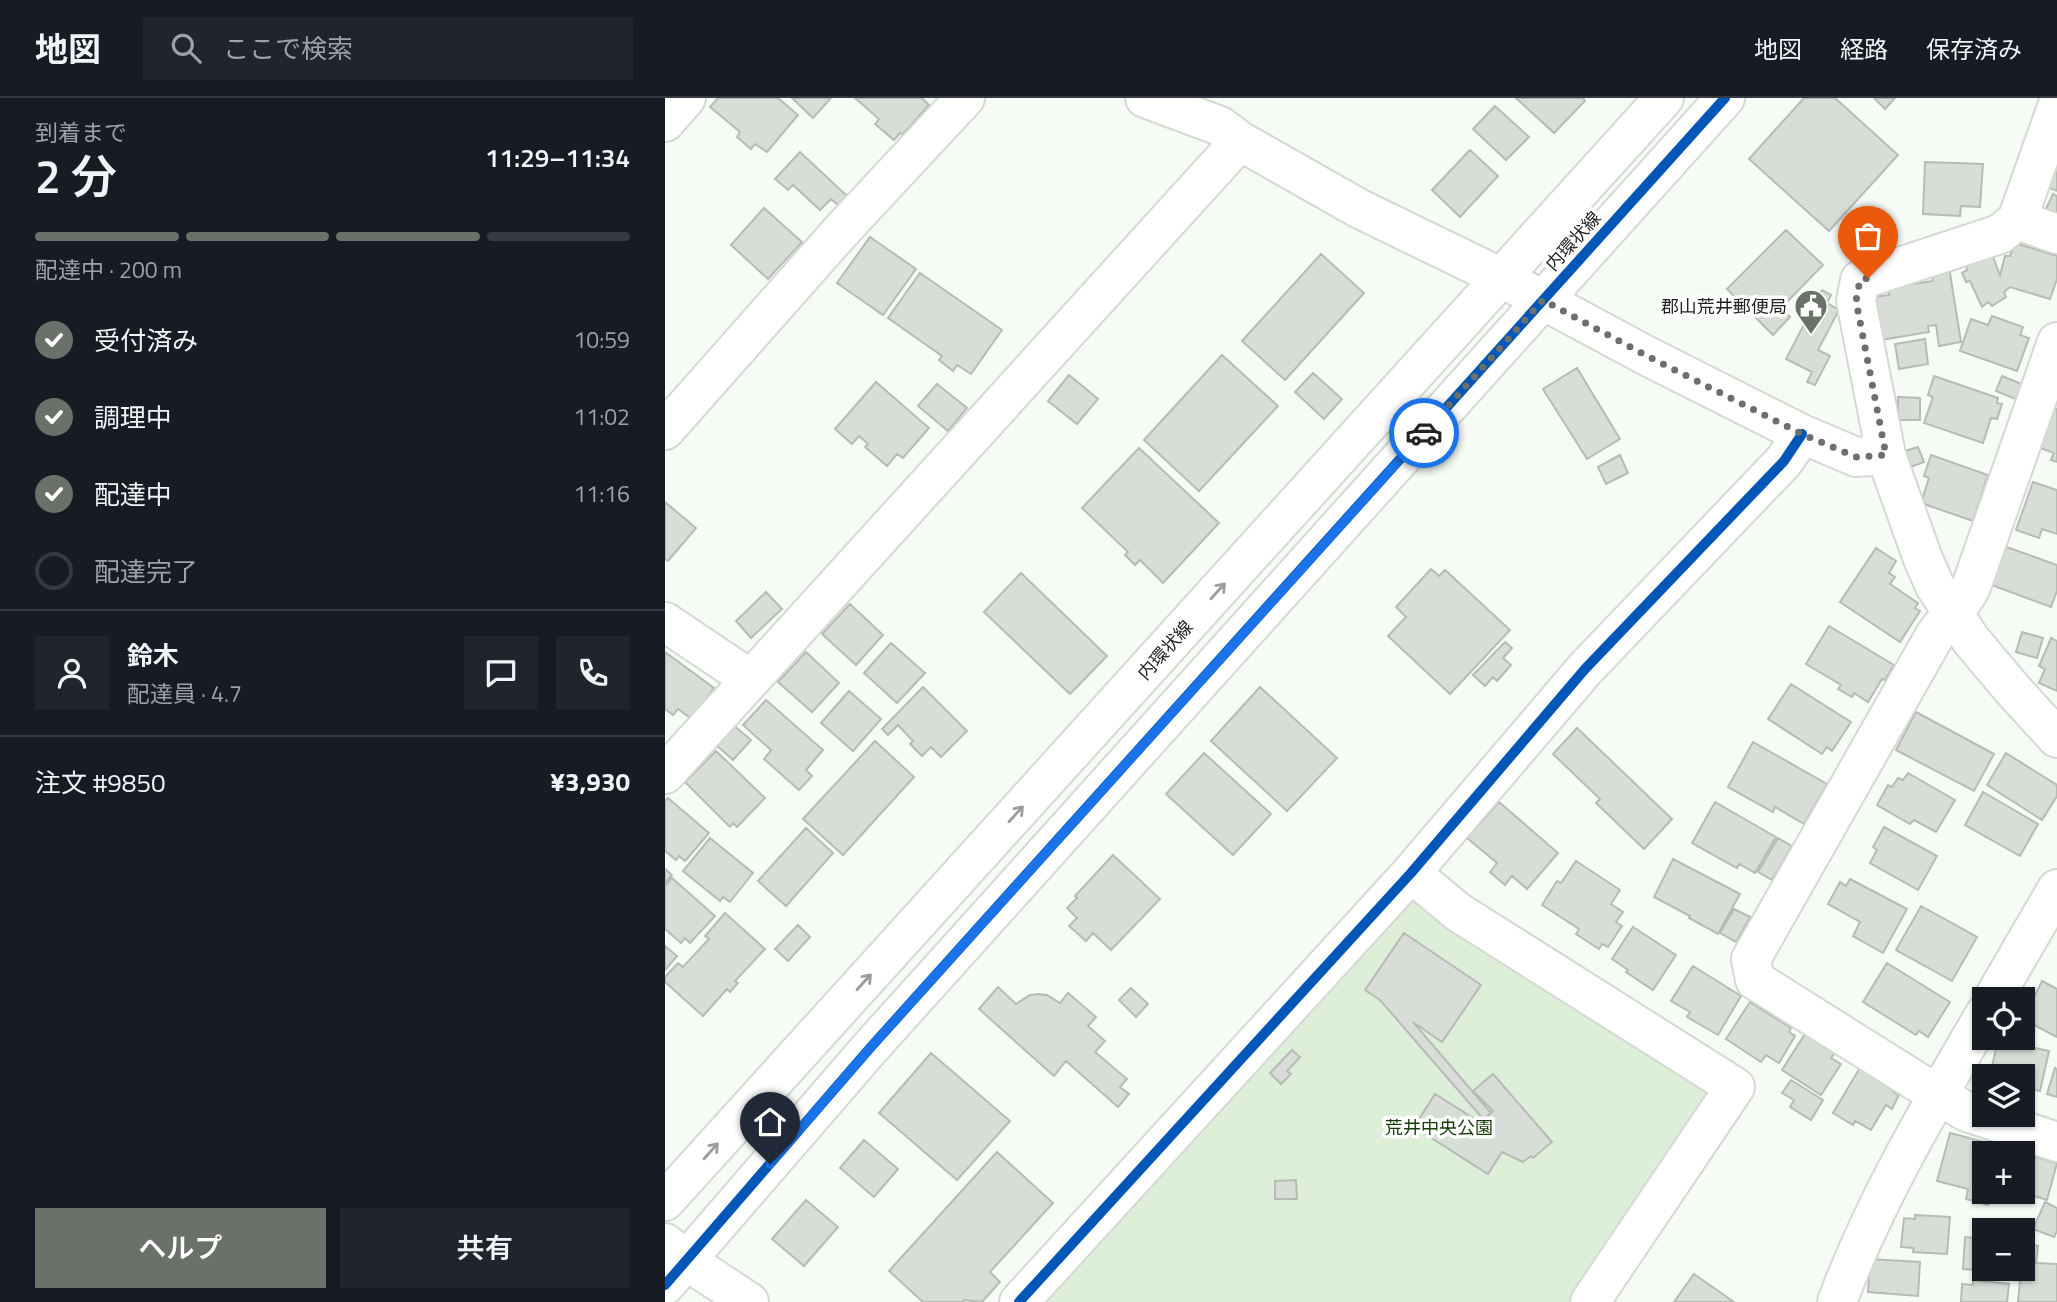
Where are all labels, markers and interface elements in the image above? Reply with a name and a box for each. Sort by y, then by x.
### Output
search box [143,17,633,80]
text: 地図 [35,24,101,74]
icon: search [167,29,205,67]
text: ここで検索 [223,29,353,68]
text: 地図 [1754,31,1802,67]
text: 経路 [1840,31,1888,67]
text: 保存済み [1926,31,2022,67]
text: 到着まで [35,115,127,150]
text: 11:29–11:34 [485,138,630,177]
text: 2 分 [35,141,117,211]
street label: 内環状線 [1539,205,1607,277]
pin [1838,206,1898,278]
icon: bag [1849,217,1887,255]
text: 配達中 · 200 m [35,252,182,287]
public building icon: 郡山荒井郵便局 [1792,287,1830,336]
place label: 郡山荒井郵便局 [1661,293,1787,320]
icon: check [35,321,73,359]
text: 受付済み [94,321,198,360]
text: 10:59 [573,322,630,357]
icon: check [35,398,73,436]
text: 調理中 [94,398,172,437]
courier [1389,398,1459,468]
text: 11:02 [573,399,630,434]
icon: car [1405,414,1443,452]
icon: check [35,475,73,513]
text: 配達中 [94,475,172,514]
text: 11:16 [573,476,630,511]
text: 配達完了 [94,552,198,591]
one-way arrow [1210,582,1226,600]
street label: 内環状線 [1131,614,1199,686]
button: person [35,636,109,710]
text: 鈴木 [127,636,179,675]
button: chat [464,636,538,710]
button: phone [556,636,630,710]
text: 配達員 · 4.7 [127,676,242,711]
text: ¥3,930 [550,762,630,801]
text: 注文 #9850 [35,763,166,802]
one-way arrow [1008,806,1025,823]
one-way arrow [855,974,872,991]
map controls [1972,987,2035,1281]
button: locate [1972,987,2035,1050]
button: layers [1972,1064,2035,1127]
pin [740,1092,800,1164]
icon: home [751,1103,789,1141]
park label: 荒井中央公園 [1385,1114,1493,1141]
button: + [1972,1141,2035,1204]
one-way arrow [703,1142,719,1160]
button: ヘルプ [35,1208,326,1288]
button: 共有 [340,1208,630,1288]
button: − [1972,1218,2035,1281]

